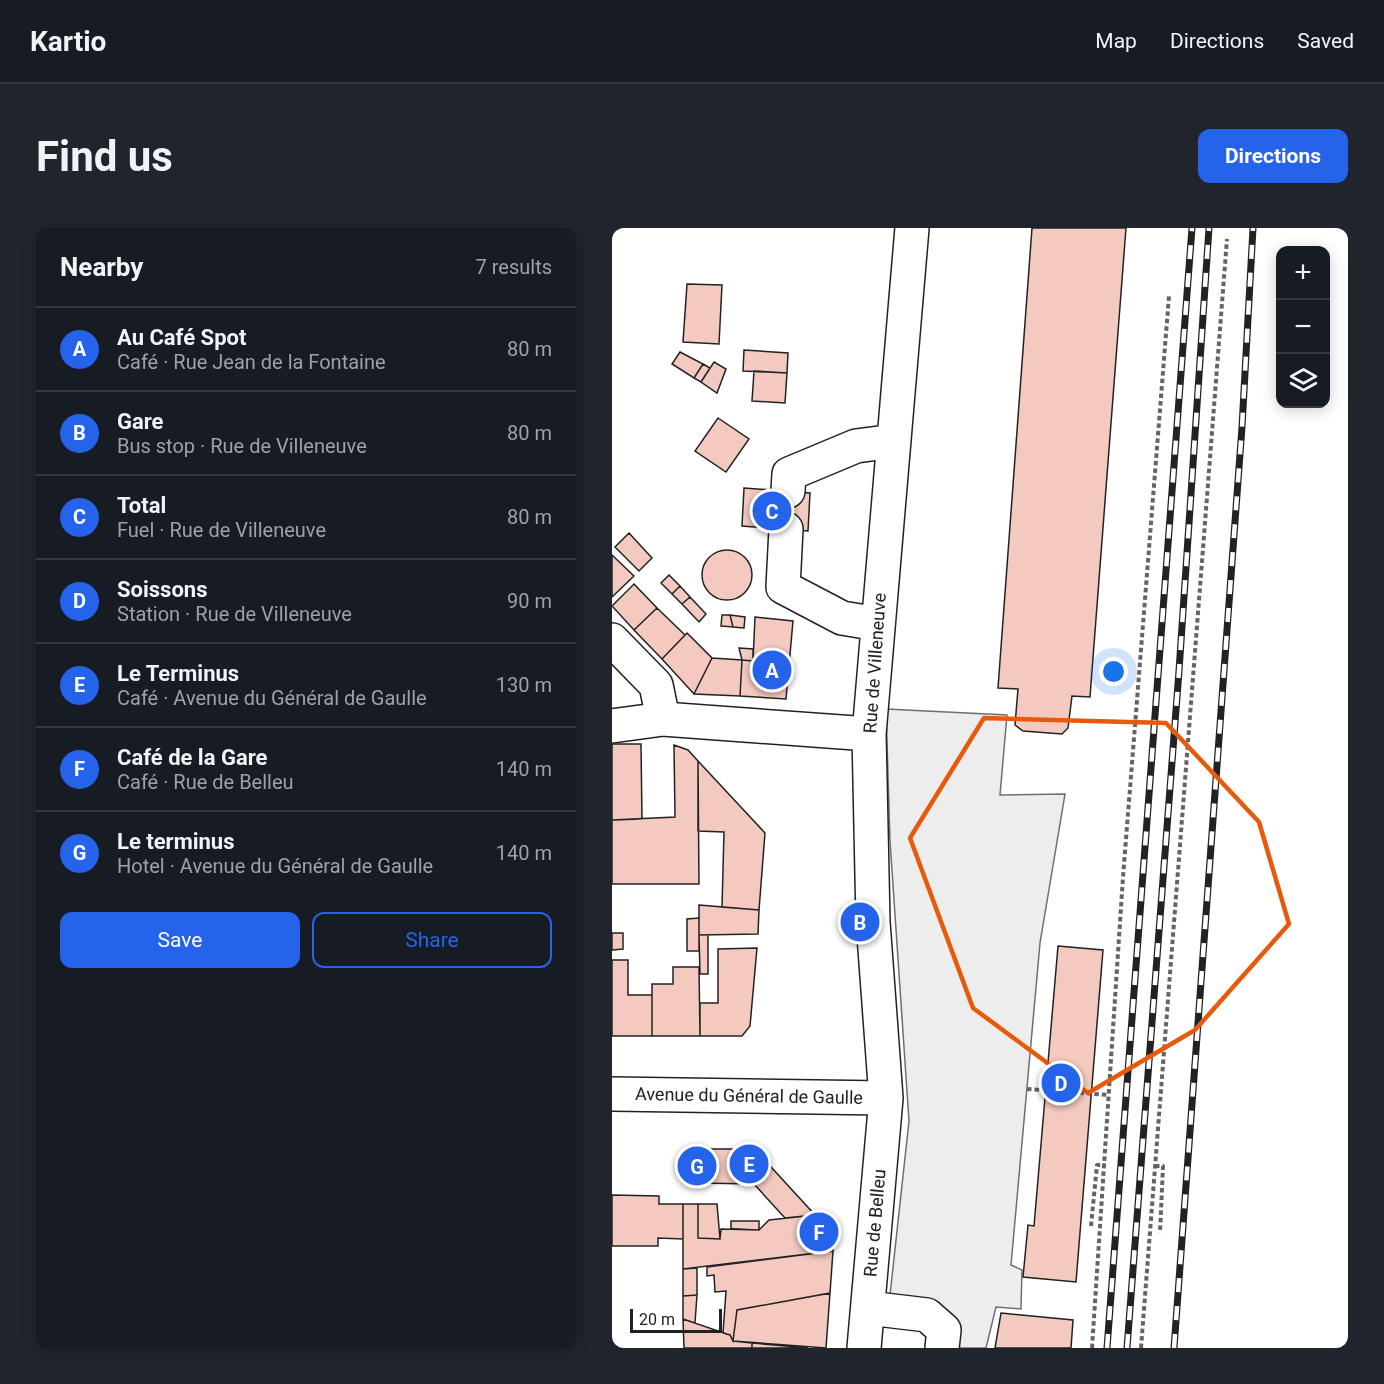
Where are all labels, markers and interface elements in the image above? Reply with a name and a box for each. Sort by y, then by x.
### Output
text: Kartio [30,25,106,58]
text: Map [1095,29,1137,53]
text: Directions [1170,29,1264,53]
text: Saved [1297,29,1354,53]
button: Directions [1198,129,1348,183]
text: Find us [36,132,173,181]
map controls [1276,246,1330,408]
button: + [1276,246,1330,300]
text: Nearby [60,252,143,282]
text: 7 results [476,255,552,279]
button: − [1276,300,1330,354]
text: Au Café Spot [117,325,246,350]
text: A [73,337,86,361]
text: 80 m [507,337,552,361]
text: Café · Rue Jean de la Fontaine [117,350,386,374]
button: layers [1276,354,1330,408]
text: Gare [117,409,164,434]
text: B [73,421,86,445]
text: 80 m [507,421,552,445]
text: Bus stop · Rue de Villeneuve [117,434,367,458]
pin: C [752,488,792,534]
text: Total [117,493,166,518]
text: C [73,505,86,529]
text: 80 m [507,505,552,529]
text: Fuel · Rue de Villeneuve [117,518,326,542]
text: Soissons [117,577,207,602]
text: D [73,589,86,613]
text: 90 m [507,589,552,613]
street label: Rue de Villeneuve [859,592,890,734]
text: Station · Rue de Villeneuve [117,602,352,626]
pin: A [752,648,792,692]
your location [1099,657,1128,686]
text: Le Terminus [117,661,239,686]
text: E [74,673,85,697]
text: 130 m [496,673,552,697]
text: Café · Avenue du Général de Gaulle [117,686,427,710]
text: Café de la Gare [117,745,267,770]
text: F [74,757,85,781]
text: 140 m [496,757,552,781]
text: Café · Rue de Belleu [117,770,294,794]
text: Le terminus [117,829,234,854]
text: G [73,841,86,865]
text: 140 m [496,841,552,865]
text: Hotel · Avenue du Général de Gaulle [117,854,433,878]
pin: B [840,900,880,944]
button: Save [60,912,300,968]
button: Share [312,912,552,968]
pin: D [1042,1060,1080,1106]
street label: Avenue du Général de Gaulle [635,1083,863,1108]
pin: E [730,1142,768,1186]
pin: G [678,1144,716,1188]
street label: Rue de Belleu [859,1168,890,1278]
pin: F [800,1210,838,1254]
scale bar [630,1306,722,1334]
text: 20 m [639,1310,675,1329]

